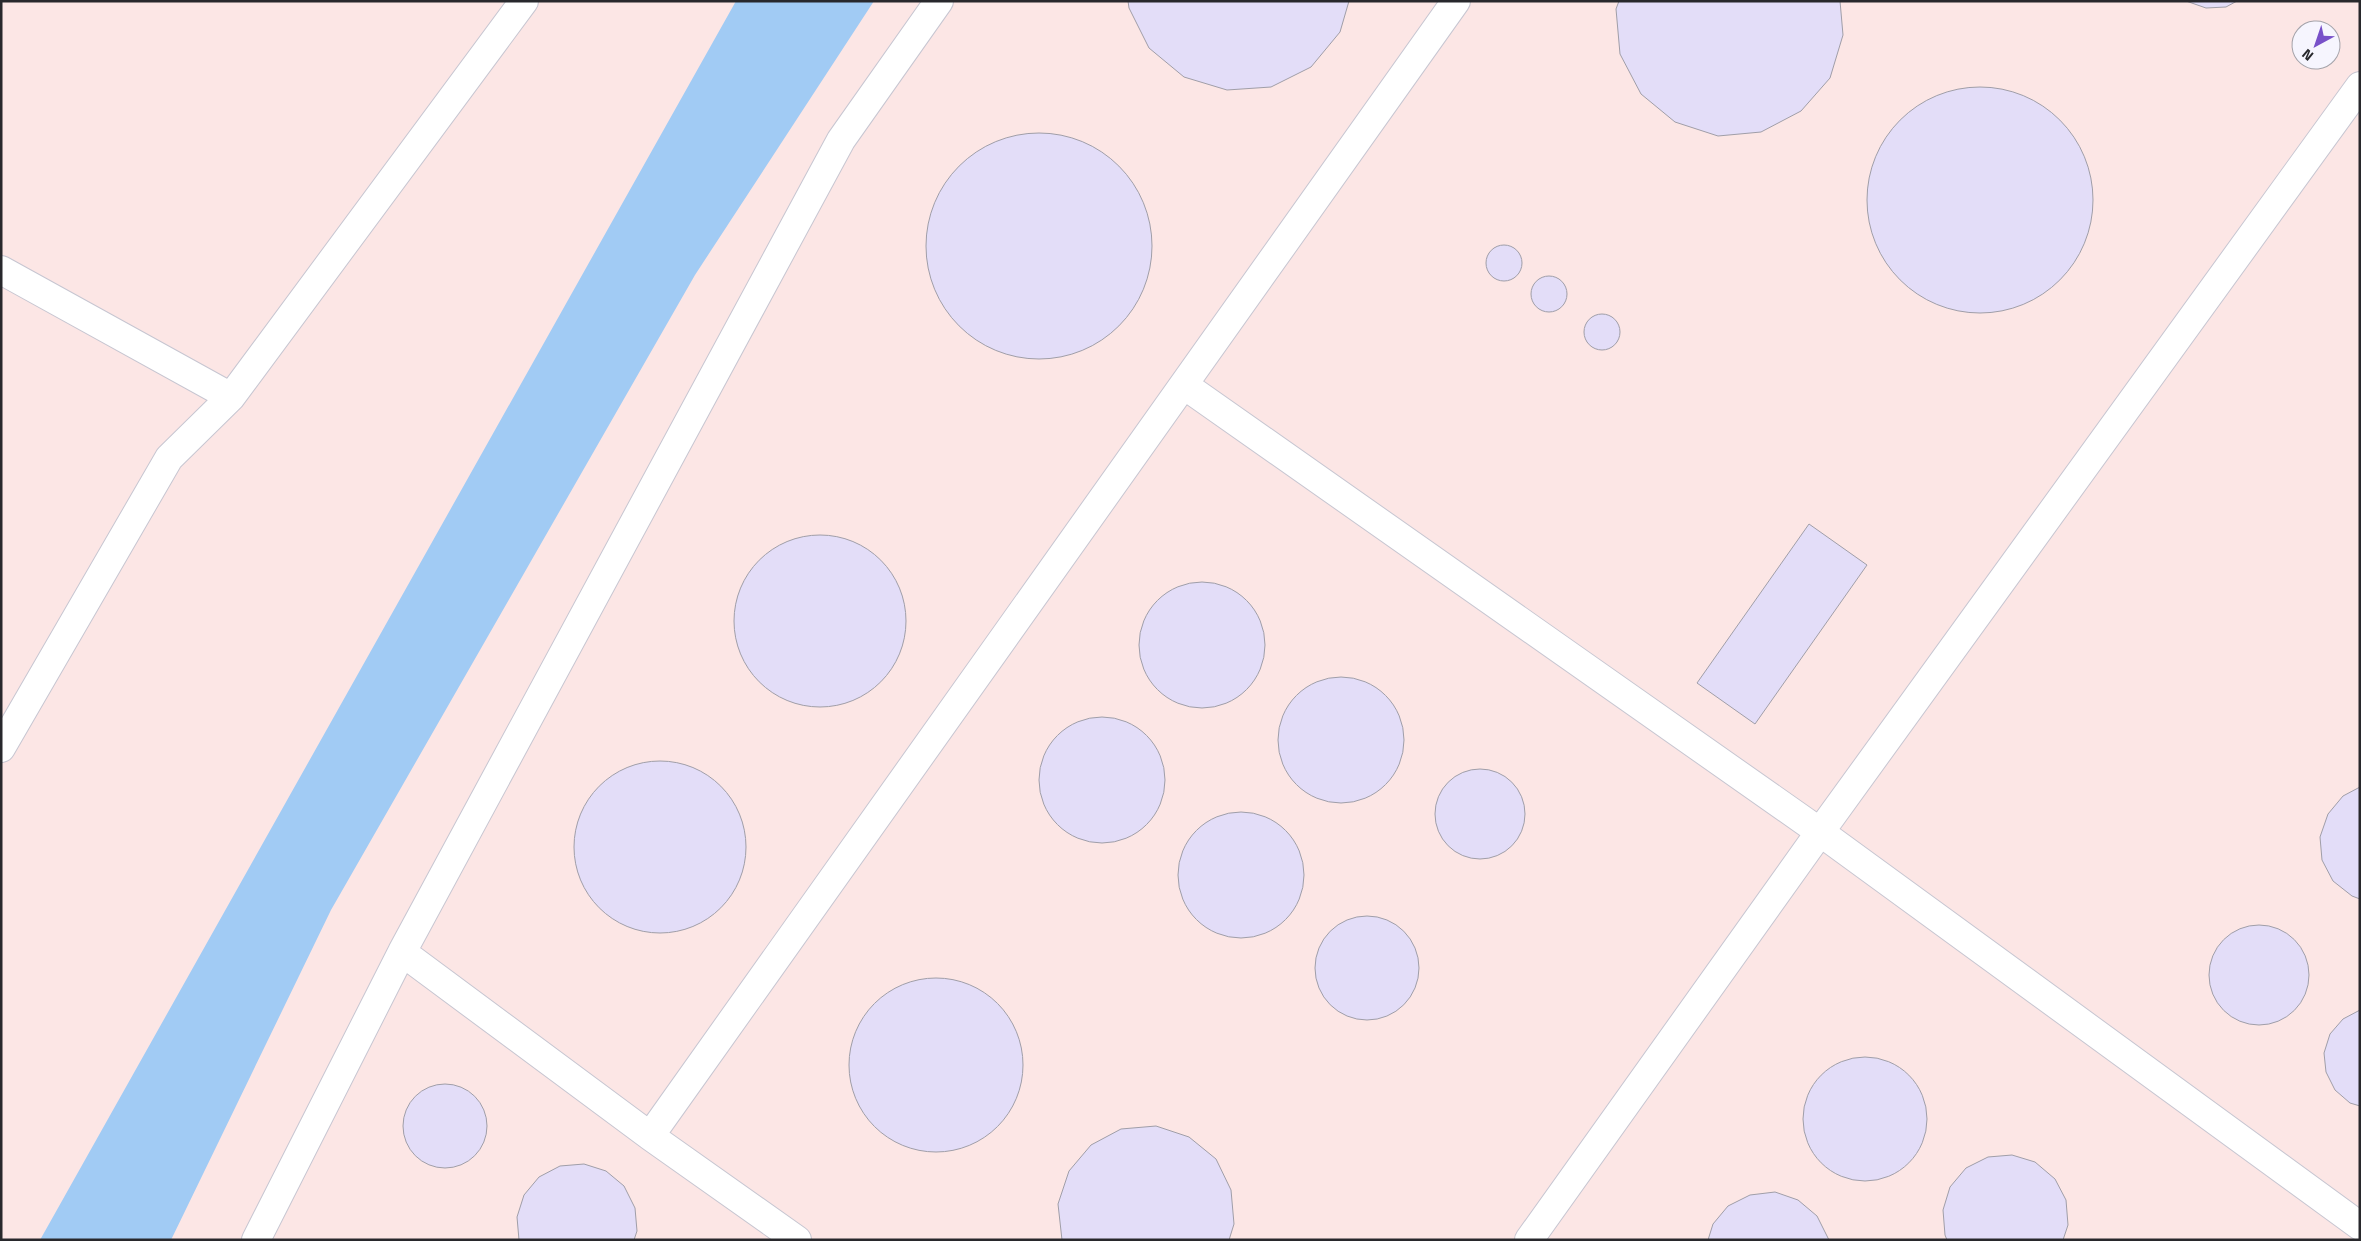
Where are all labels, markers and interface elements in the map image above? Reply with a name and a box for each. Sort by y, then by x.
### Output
north arrow [2291,20,2341,70]
text: N [2297,44,2318,67]

